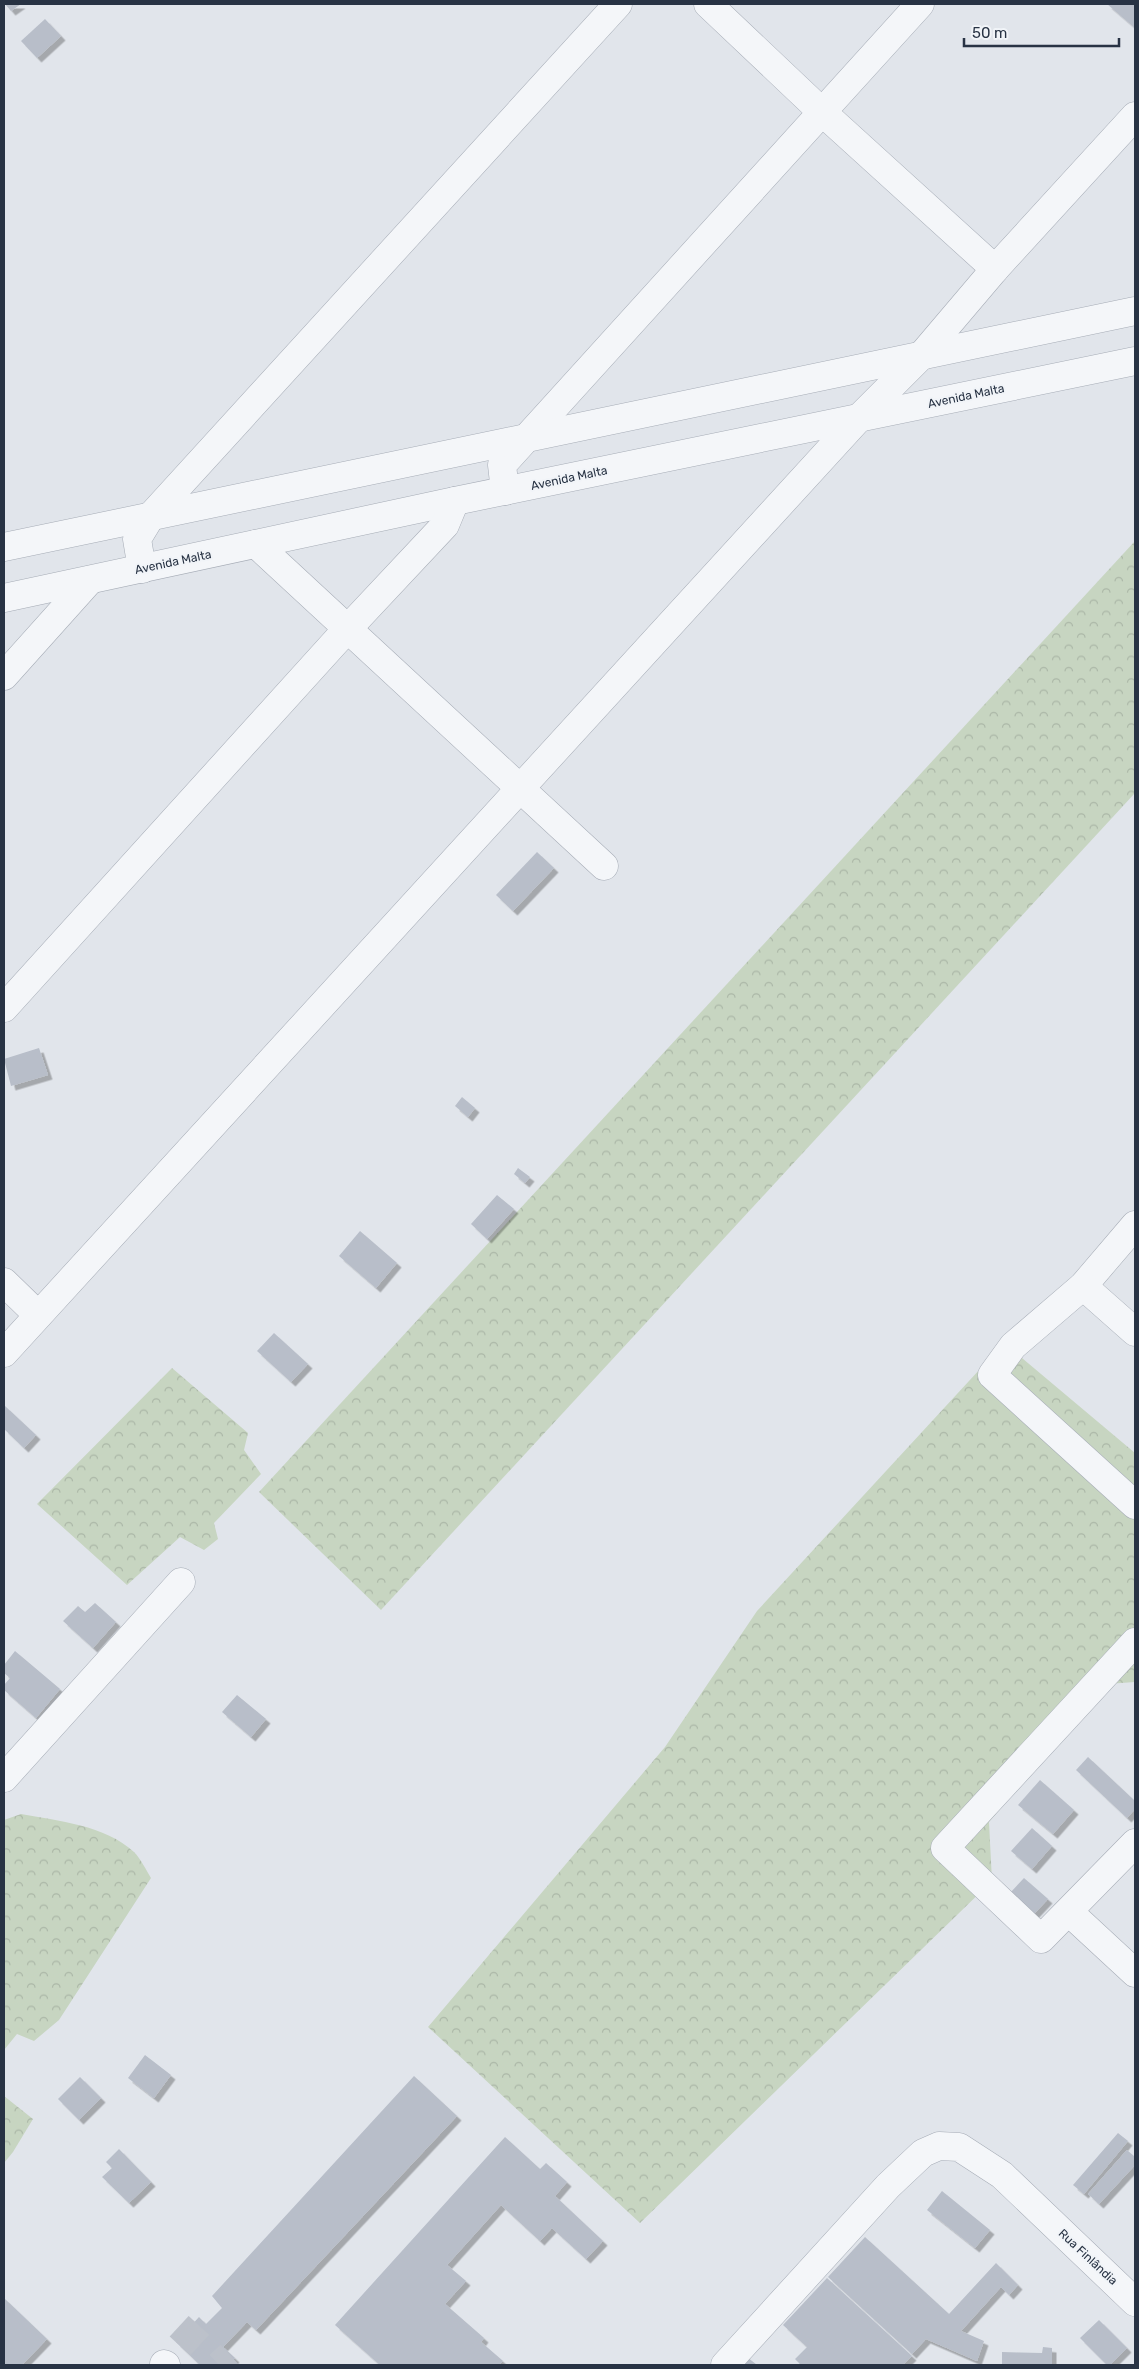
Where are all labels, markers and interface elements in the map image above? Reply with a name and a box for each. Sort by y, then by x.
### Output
scale bar [964,15,1119,47]
text: 50 m [972,24,1007,42]
street label: Avenida Malta [926,381,1006,411]
street label: Avenida Malta [529,463,609,493]
street label: Avenida Malta [133,547,213,577]
street label: Rua Finlândia [1056,2226,1120,2288]

